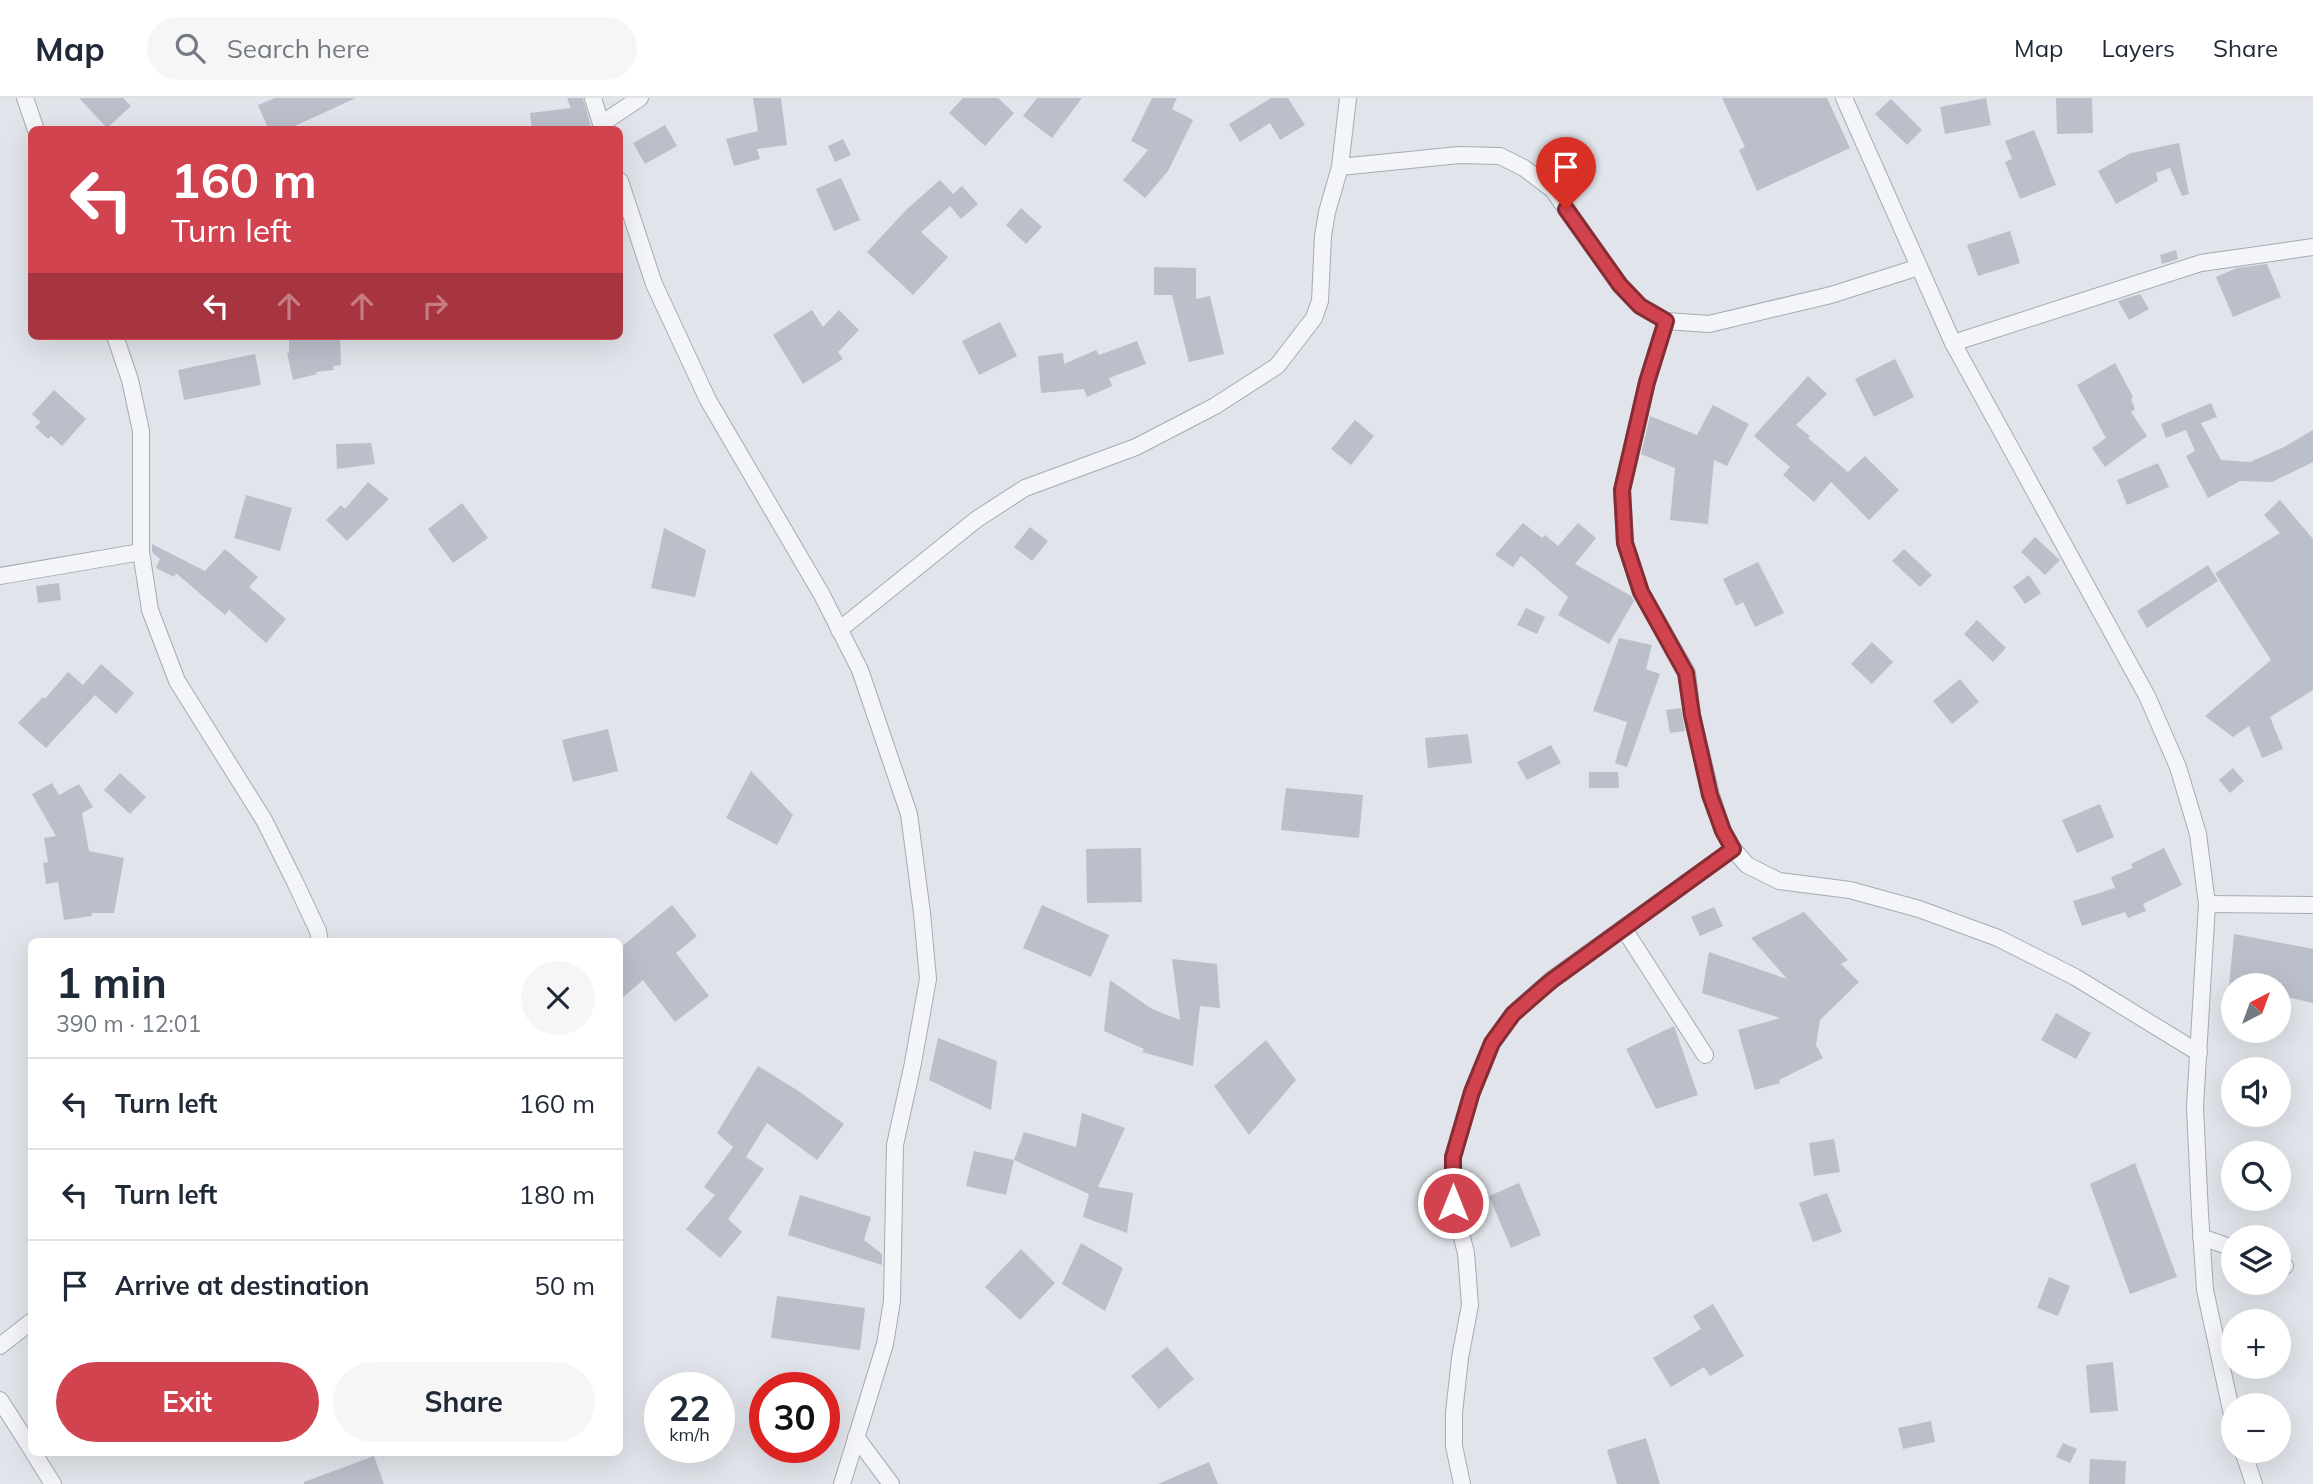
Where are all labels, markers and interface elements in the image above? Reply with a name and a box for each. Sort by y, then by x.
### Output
search box [147,17,637,80]
text: Map [35,28,105,69]
icon: search [171,29,209,67]
text: Search here [227,32,370,65]
text: Map [2014,33,2063,63]
text: Layers [2101,33,2175,63]
text: Share [2213,33,2278,63]
pin [1536,137,1596,209]
icon: arrive [1547,148,1585,186]
text: 160 m [171,149,317,210]
icon: left [56,154,147,245]
text: Turn left [171,210,291,250]
icon: left [197,287,235,325]
icon: ahead [270,287,308,325]
icon: ahead [343,287,381,325]
icon: right [416,287,454,325]
text: 1 min [56,956,167,1009]
button: close [521,961,595,1035]
north arrow [2221,973,2291,1043]
map controls [2221,973,2291,1463]
text: 390 m · 12:01 [56,1009,201,1038]
button: sound [2221,1057,2291,1127]
icon: left [56,1085,94,1123]
text: Turn left [115,1087,217,1120]
text: 160 m [519,1087,595,1120]
button: search [2221,1141,2291,1211]
position arrow [1416,1166,1490,1240]
icon: left [56,1176,94,1214]
text: Turn left [115,1178,217,1211]
text: 180 m [519,1178,595,1211]
button: layers [2221,1225,2291,1295]
icon: arrive [56,1267,94,1305]
text: Arrive at destination [115,1269,370,1302]
text: 50 m [534,1269,595,1302]
button: + [2221,1309,2291,1379]
button: Exit [56,1362,319,1442]
button: Share [333,1362,595,1442]
speed limit sign: 30 [749,1372,840,1463]
text: 22 [668,1386,711,1430]
button: − [2221,1393,2291,1463]
text: km/h [669,1423,710,1446]

